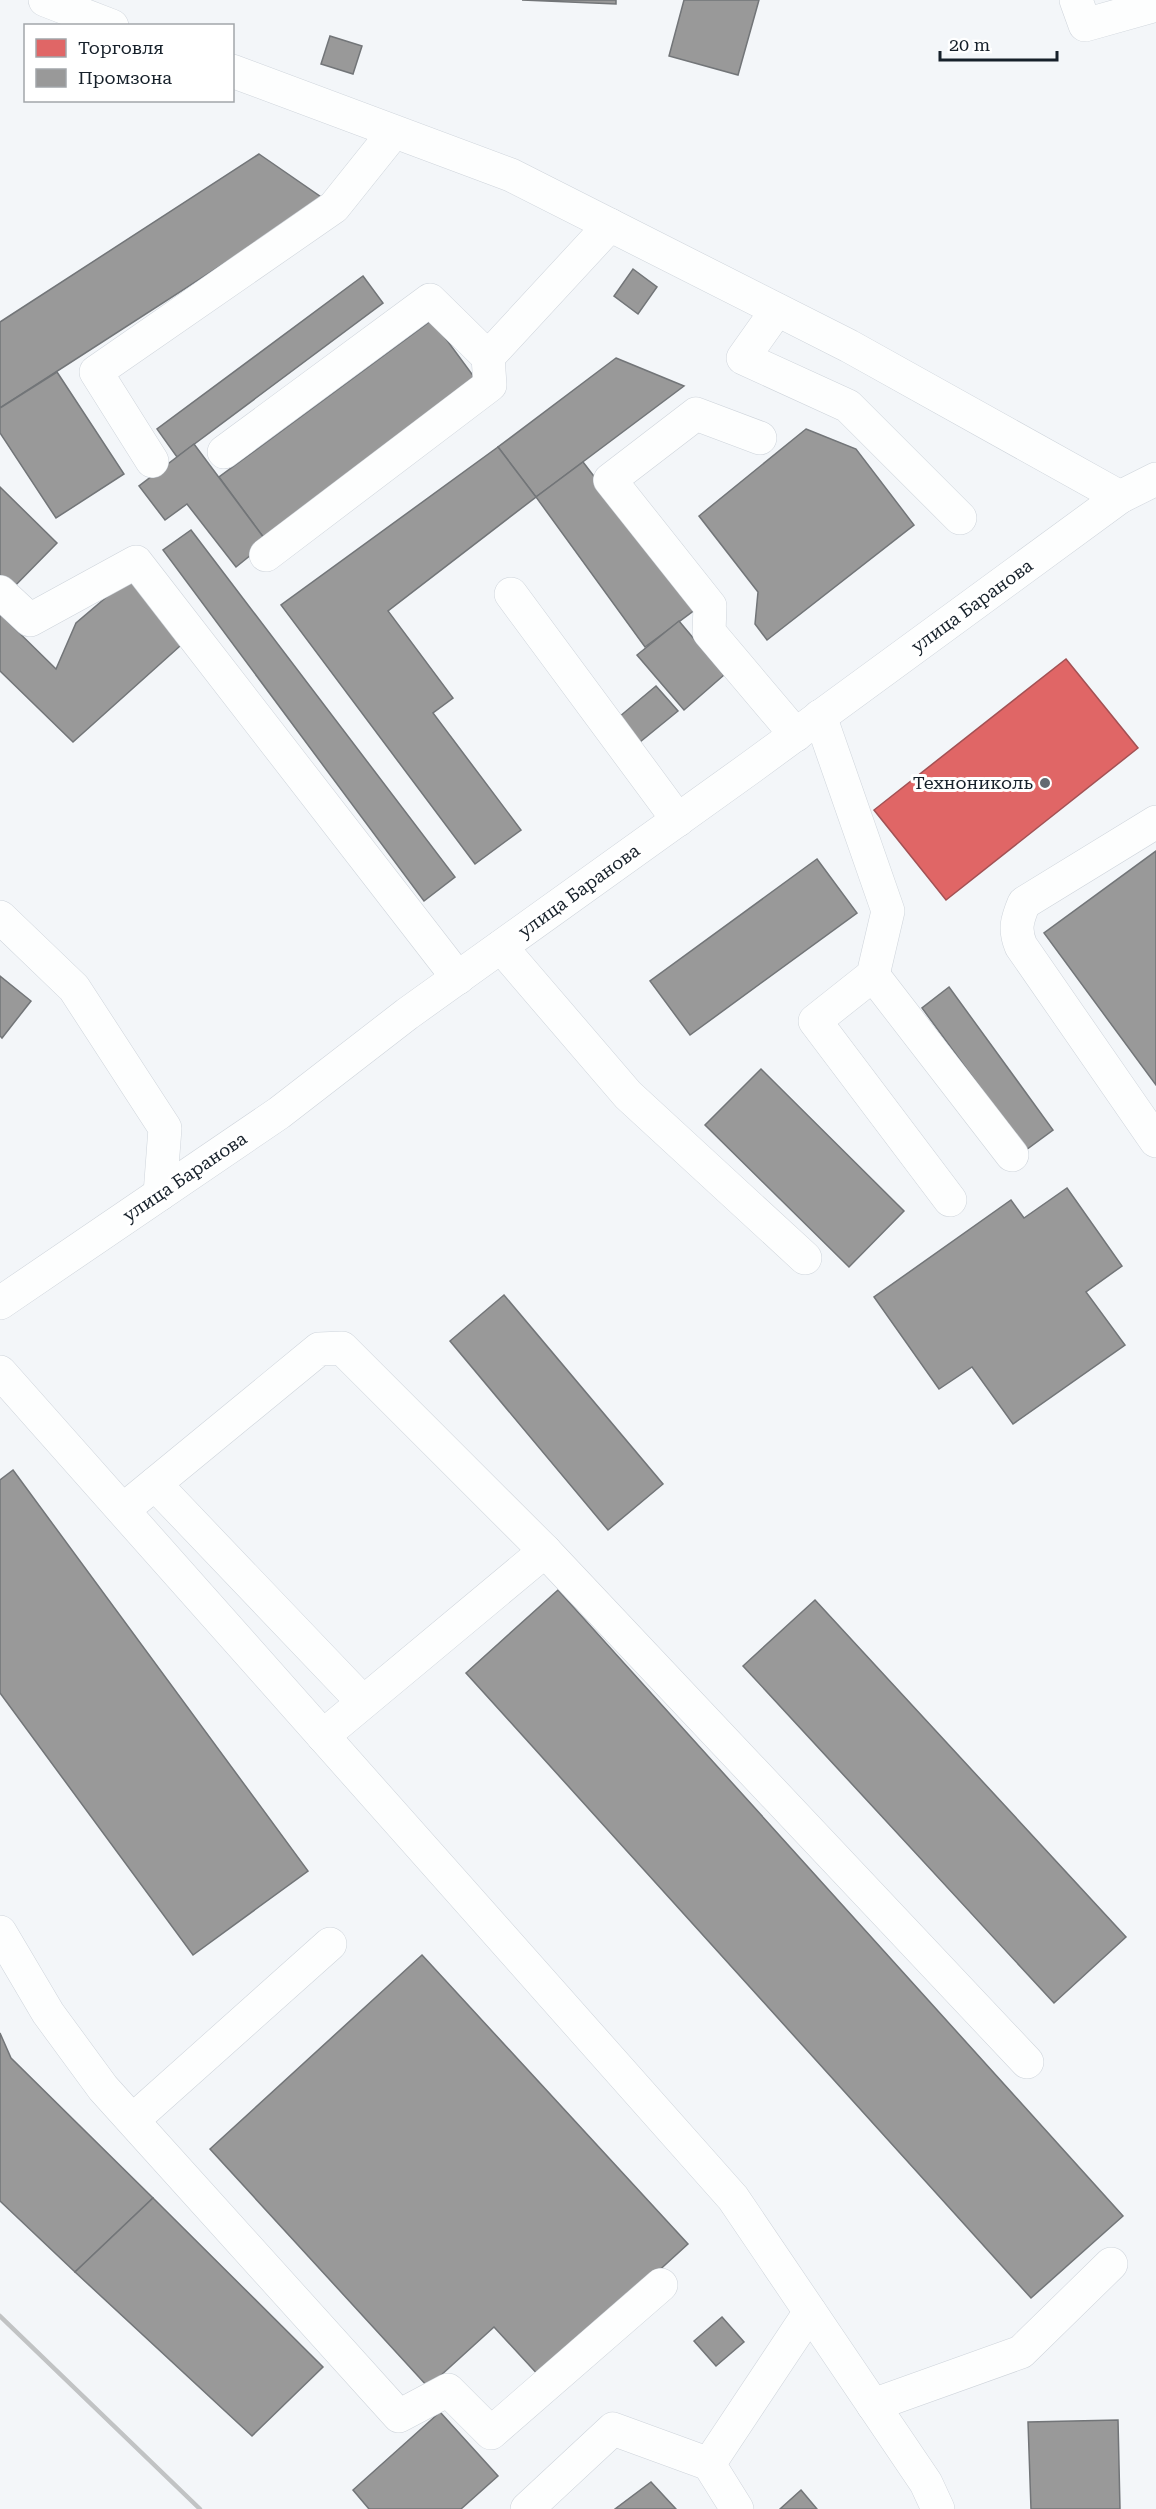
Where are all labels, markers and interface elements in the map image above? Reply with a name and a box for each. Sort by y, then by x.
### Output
legend [24,24,234,102]
scale bar [940,24,1057,62]
text: 20 m [949,34,990,55]
text: Торговля [78,37,164,58]
text: Промзона [78,67,172,88]
street label: улица Баранова [907,554,1037,657]
place label: Технониколь [913,772,1034,793]
marker: Технониколь [1038,776,1052,790]
street label: улица Баранова [514,839,644,942]
street label: улица Баранова [119,1127,251,1226]

